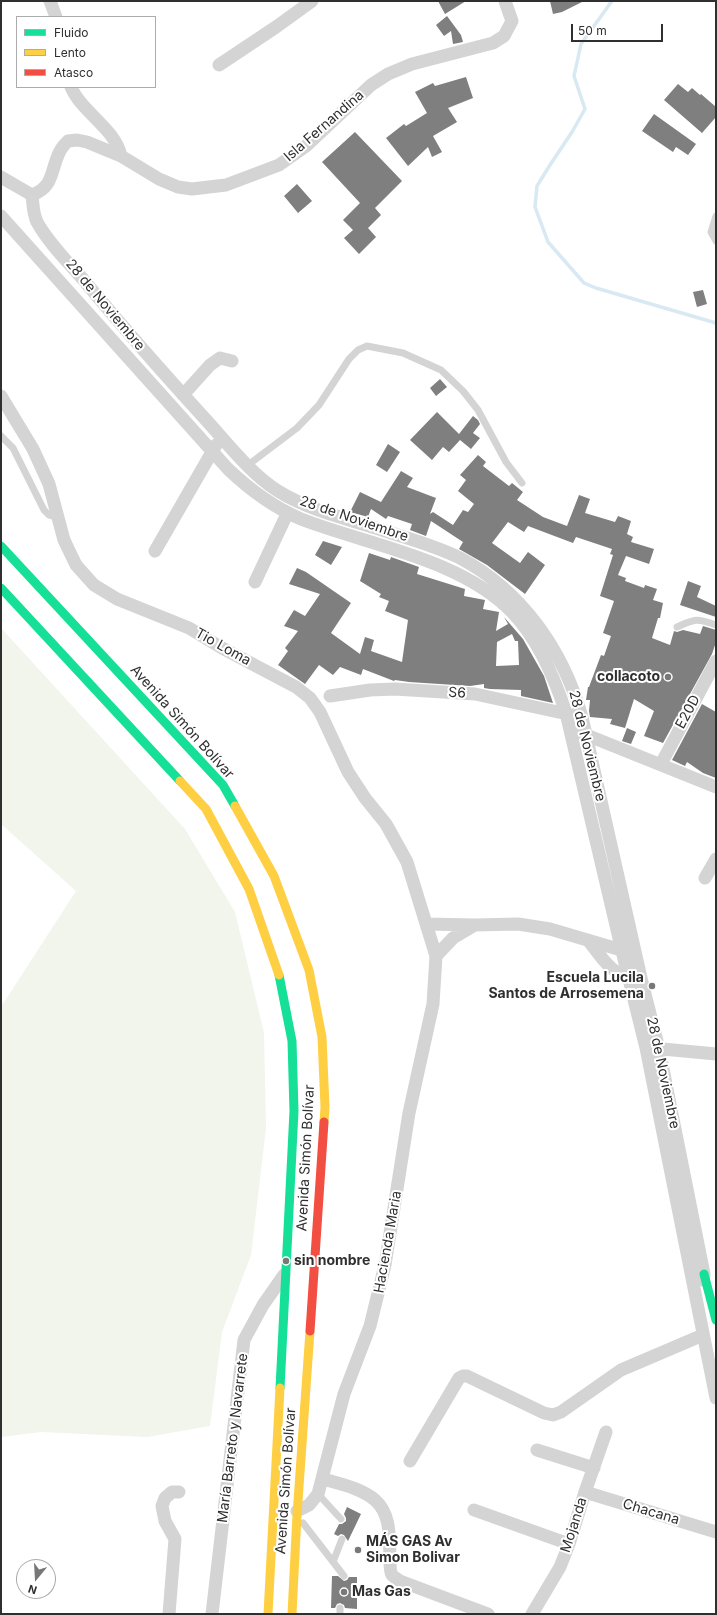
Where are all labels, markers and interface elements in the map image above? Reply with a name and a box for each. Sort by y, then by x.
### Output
legend [16,16,156,88]
scale bar [573,16,665,42]
text: 50 m [578,23,607,38]
text: Fluido [54,25,89,40]
text: Lento [54,45,86,60]
text: Atasco [54,65,93,80]
street label: Isla Fernandina [281,87,367,165]
street label: 28 de Noviembre [62,256,148,354]
street label: 28 de Noviembre [297,493,411,545]
street label: Tio Loma [192,625,254,669]
street label: Avenida Simón Bolívar [127,662,237,782]
place label: collacoto [597,669,660,685]
marker: collacoto [663,672,673,682]
street label: S6 [448,684,466,702]
street label: 28 de Noviembre [565,689,609,803]
street label: E20D [672,692,704,732]
place label: Escuela Lucila Santos de Arrosemena [488,970,644,1002]
marker: Escuela Lucila Santos de Arrosemena [647,981,657,991]
street label: 28 de Noviembre [643,1016,683,1130]
street label: Avenida Simón Bolívar [294,1084,318,1232]
street label: Hacienda Maria [371,1189,405,1295]
place label: sin nombre [294,1253,370,1269]
marker: sin nombre [281,1256,291,1266]
street label: María Barreto y Navarrete [214,1352,252,1524]
street label: Avenida Simón Bolívar [272,1407,300,1555]
street label: Mojanda [557,1495,591,1555]
street label: Chacana [621,1495,681,1529]
place label: MÁS GAS Av Simon Bolivar [366,1534,460,1566]
marker: MÁS GAS Av Simon Bolivar [353,1545,363,1555]
north arrow [16,1559,56,1599]
text: N [26,1582,39,1597]
place label: Mas Gas [352,1584,411,1600]
marker: Mas Gas [339,1587,349,1597]

